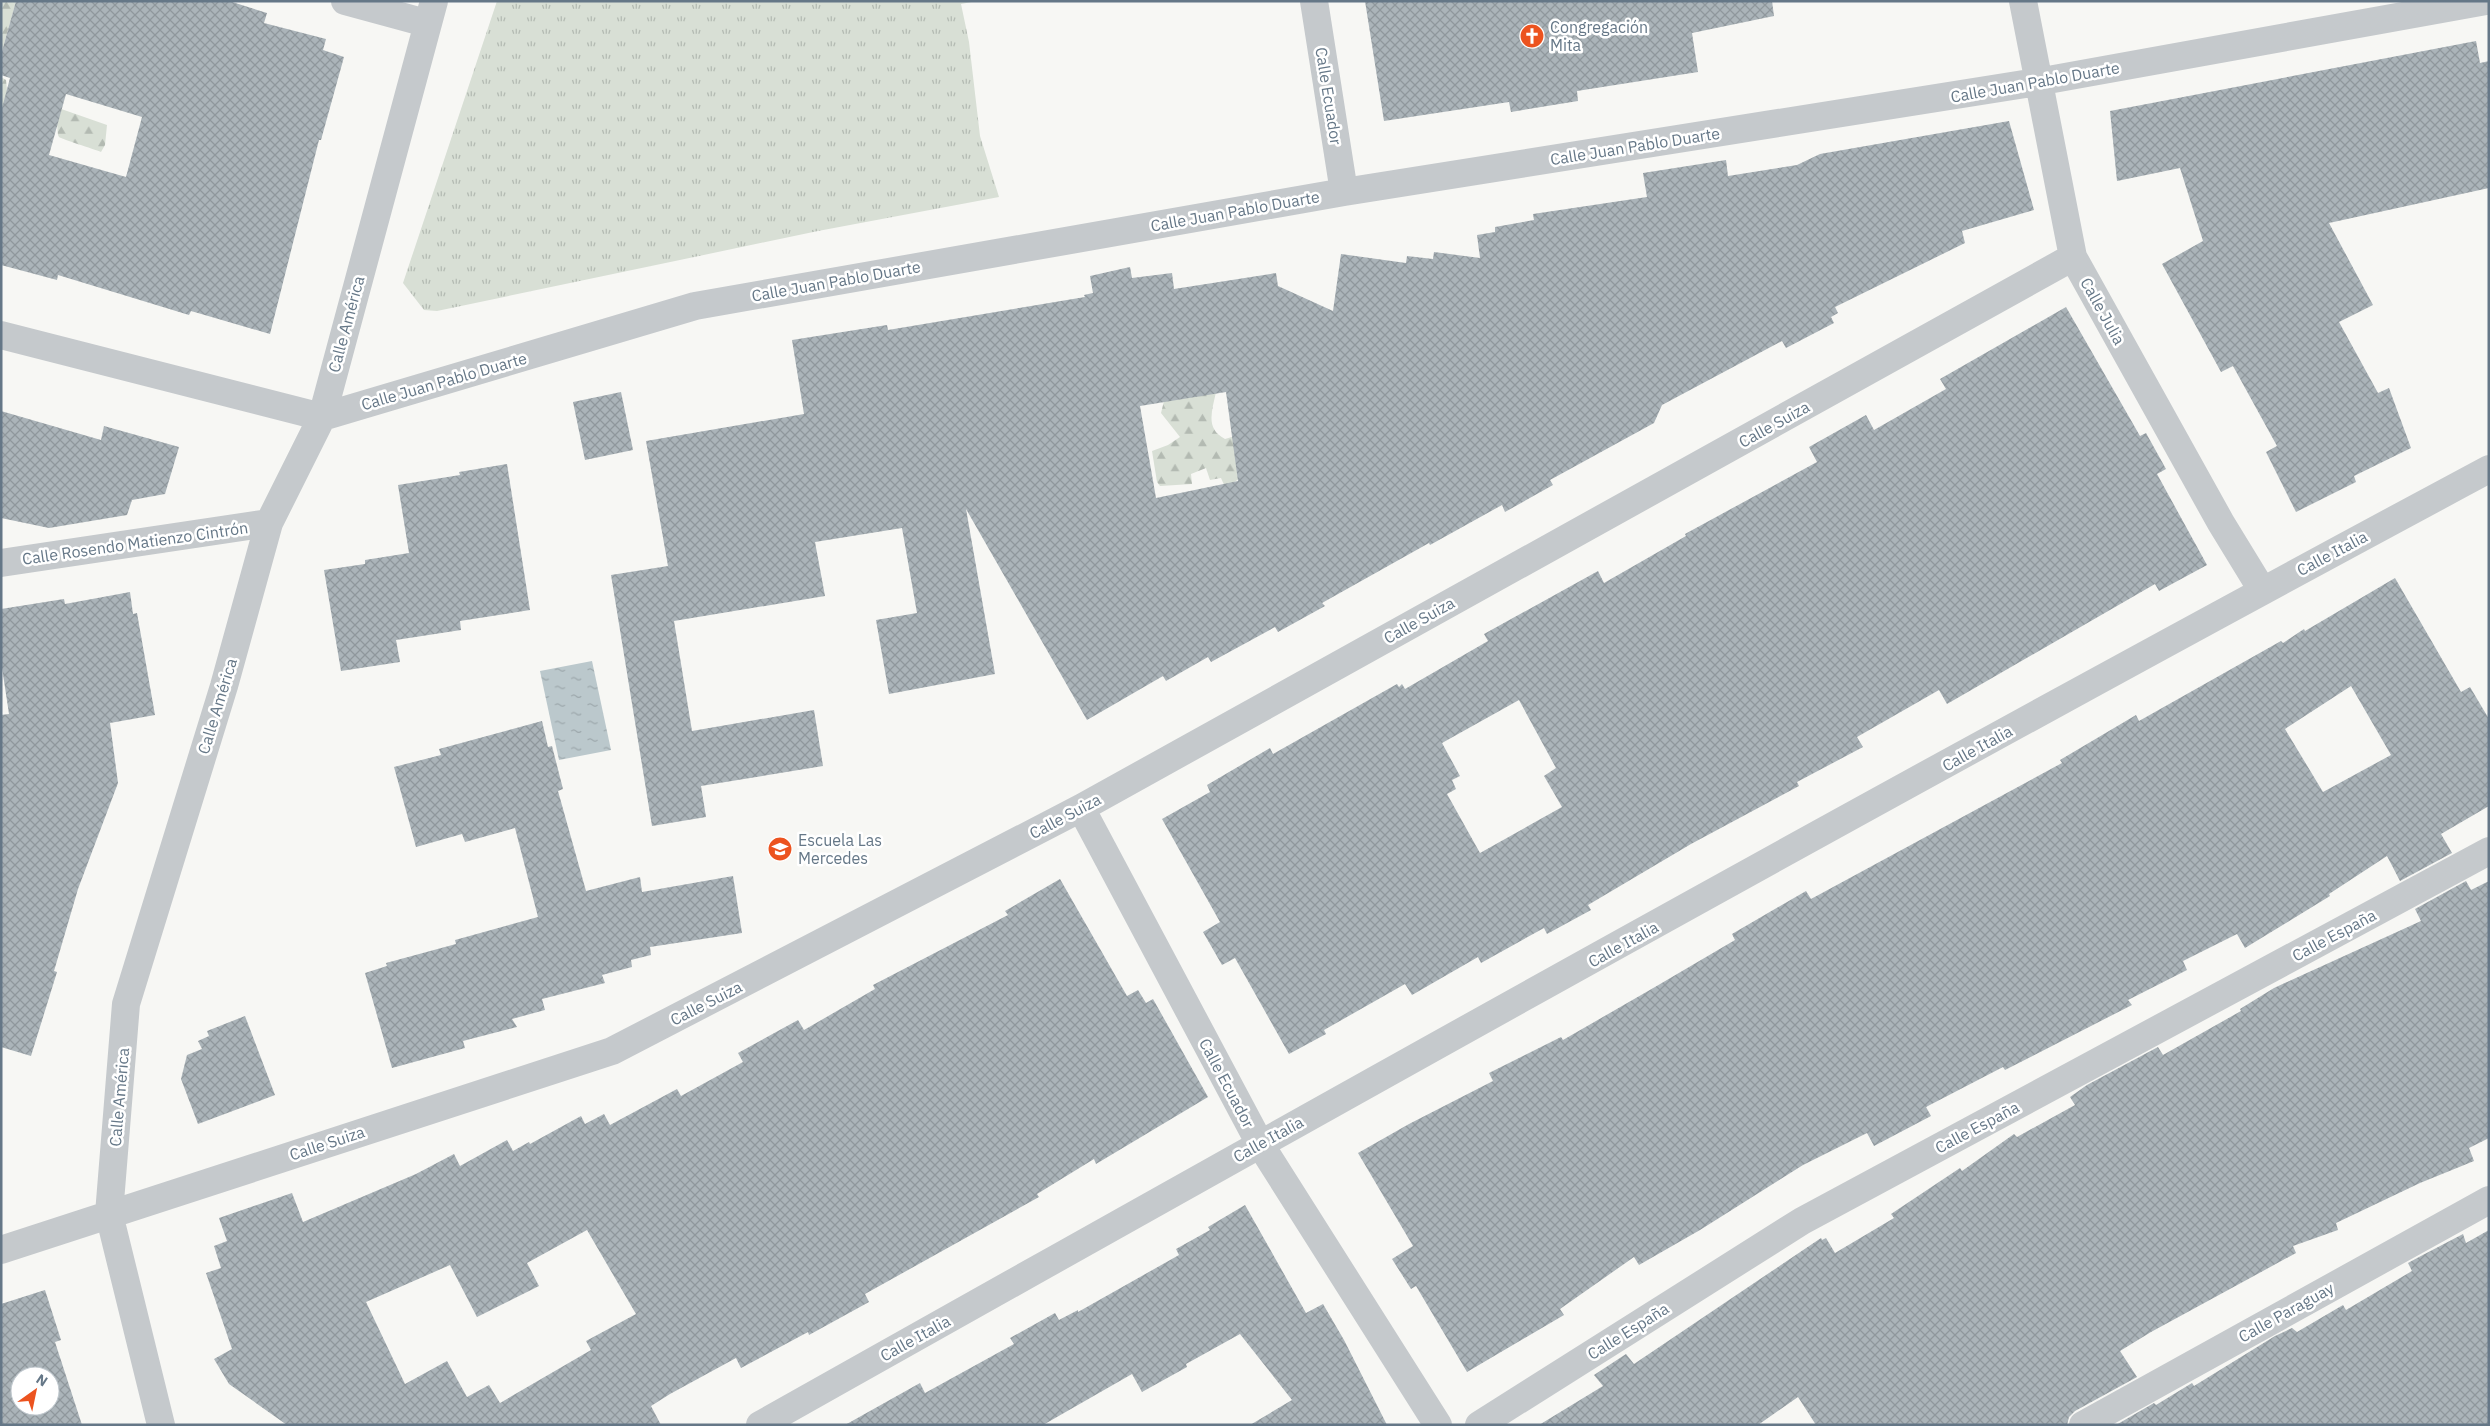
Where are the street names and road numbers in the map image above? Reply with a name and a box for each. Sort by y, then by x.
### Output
street label: Calle Ecuador [1311,46,1347,146]
street label: Calle Juan Pablo Duarte [1949,57,2121,107]
street label: Calle Juan Pablo Duarte [1549,123,1721,169]
street label: Calle Juan Pablo Duarte [1149,186,1321,236]
street label: Calle Juan Pablo Duarte [750,256,922,306]
street label: Calle América [324,273,369,374]
street label: Calle Julia [2076,274,2130,349]
street label: Calle Juan Pablo Duarte [359,348,529,414]
street label: Calle Suiza [1735,396,1813,452]
street label: Calle Rosendo Matienzo Cintrón [21,517,249,569]
street label: Calle Italia [2293,526,2371,580]
street label: Calle Suiza [1380,592,1458,648]
street label: Calle América [193,655,241,756]
street label: Calle Italia [1938,720,2016,775]
street label: Calle Suiza [1026,789,1105,843]
street label: Calle España [2289,904,2380,965]
street label: Calle Italia [1584,916,1662,971]
street label: Calle Suiza [667,976,746,1030]
street label: Calle Ecuador [1195,1035,1259,1131]
street label: Calle América [105,1046,133,1147]
street label: Calle España [1932,1096,2023,1157]
street label: Calle Italia [1229,1111,1307,1166]
street label: Calle Suiza [287,1121,368,1165]
street label: Calle Paraguay [2235,1278,2337,1346]
street label: Calle España [1584,1298,1673,1364]
street label: Calle Italia [876,1310,954,1365]

